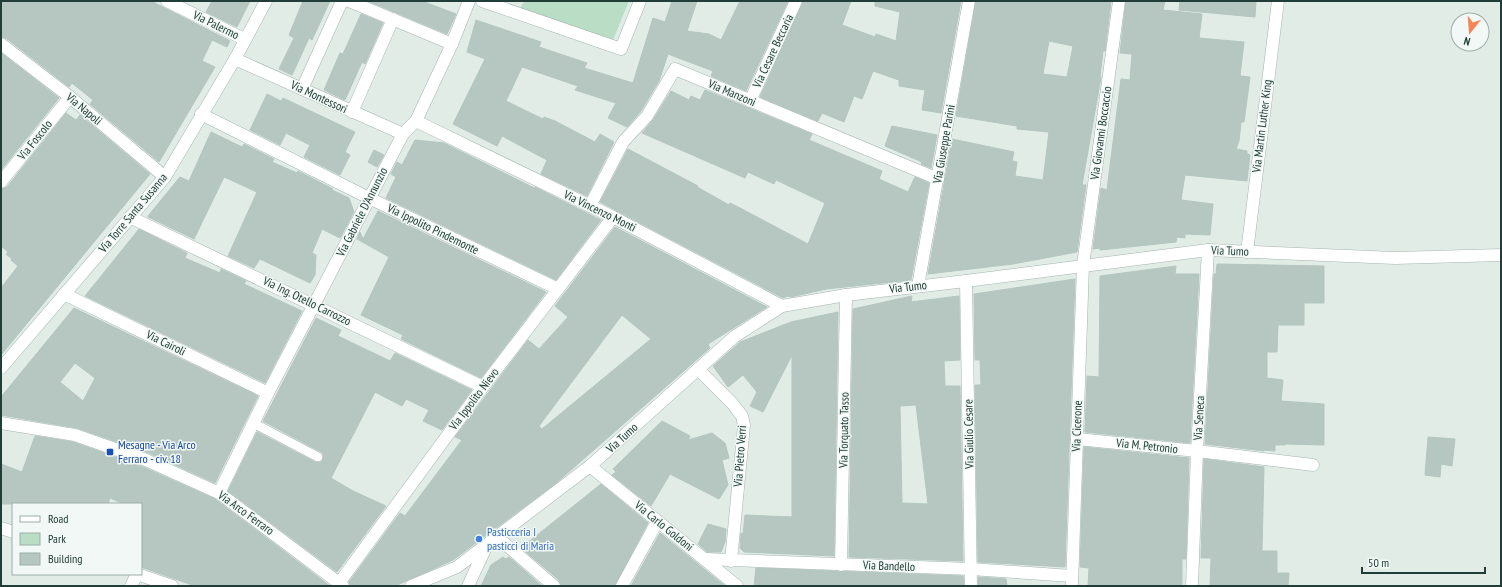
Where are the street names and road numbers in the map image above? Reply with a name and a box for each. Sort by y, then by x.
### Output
street label: Via Palermo [190,7,242,42]
street label: Via Cesare Beccaria [749,11,796,91]
street label: Via Manzoni [705,75,758,109]
street label: Via Montessori [288,76,350,116]
street label: Via Martin Luther King [1248,79,1275,174]
street label: Via Giovanni Boccaccio [1086,85,1114,182]
street label: Via Napoli [62,89,105,128]
street label: Via Giuseppe Parini [929,103,958,186]
street label: Via Foscolo [13,117,55,163]
street label: Via Gabriele D'Annunzio [332,165,391,260]
street label: Via Torre Santa Susanna [94,170,170,256]
street label: Via Vincenzo Monti [561,186,639,235]
street label: Via Ippolito Pindemonte [384,199,482,257]
street label: Via Tumo [1210,242,1249,259]
street label: Via Ing. Otello Carrozzo [260,272,354,328]
street label: Via Tumo [887,277,928,296]
street label: Via Cairoli [143,326,188,359]
street label: Via Ippolito Nievo [445,365,502,434]
street label: Via Torquato Tasso [835,392,852,469]
street label: Via Seneca [1190,395,1207,442]
street label: Via Giulio Cesare [960,399,977,470]
street label: Via Cicerone [1068,400,1085,453]
street label: Via Tumo [602,419,641,457]
street label: Via Pietro Verri [730,425,749,488]
street label: Via M. Petronio [1114,435,1179,456]
street label: Via Arco Ferraro [214,487,277,538]
street label: Via Carlo Goldoni [631,497,697,554]
street label: Via Bandello [862,557,915,574]

